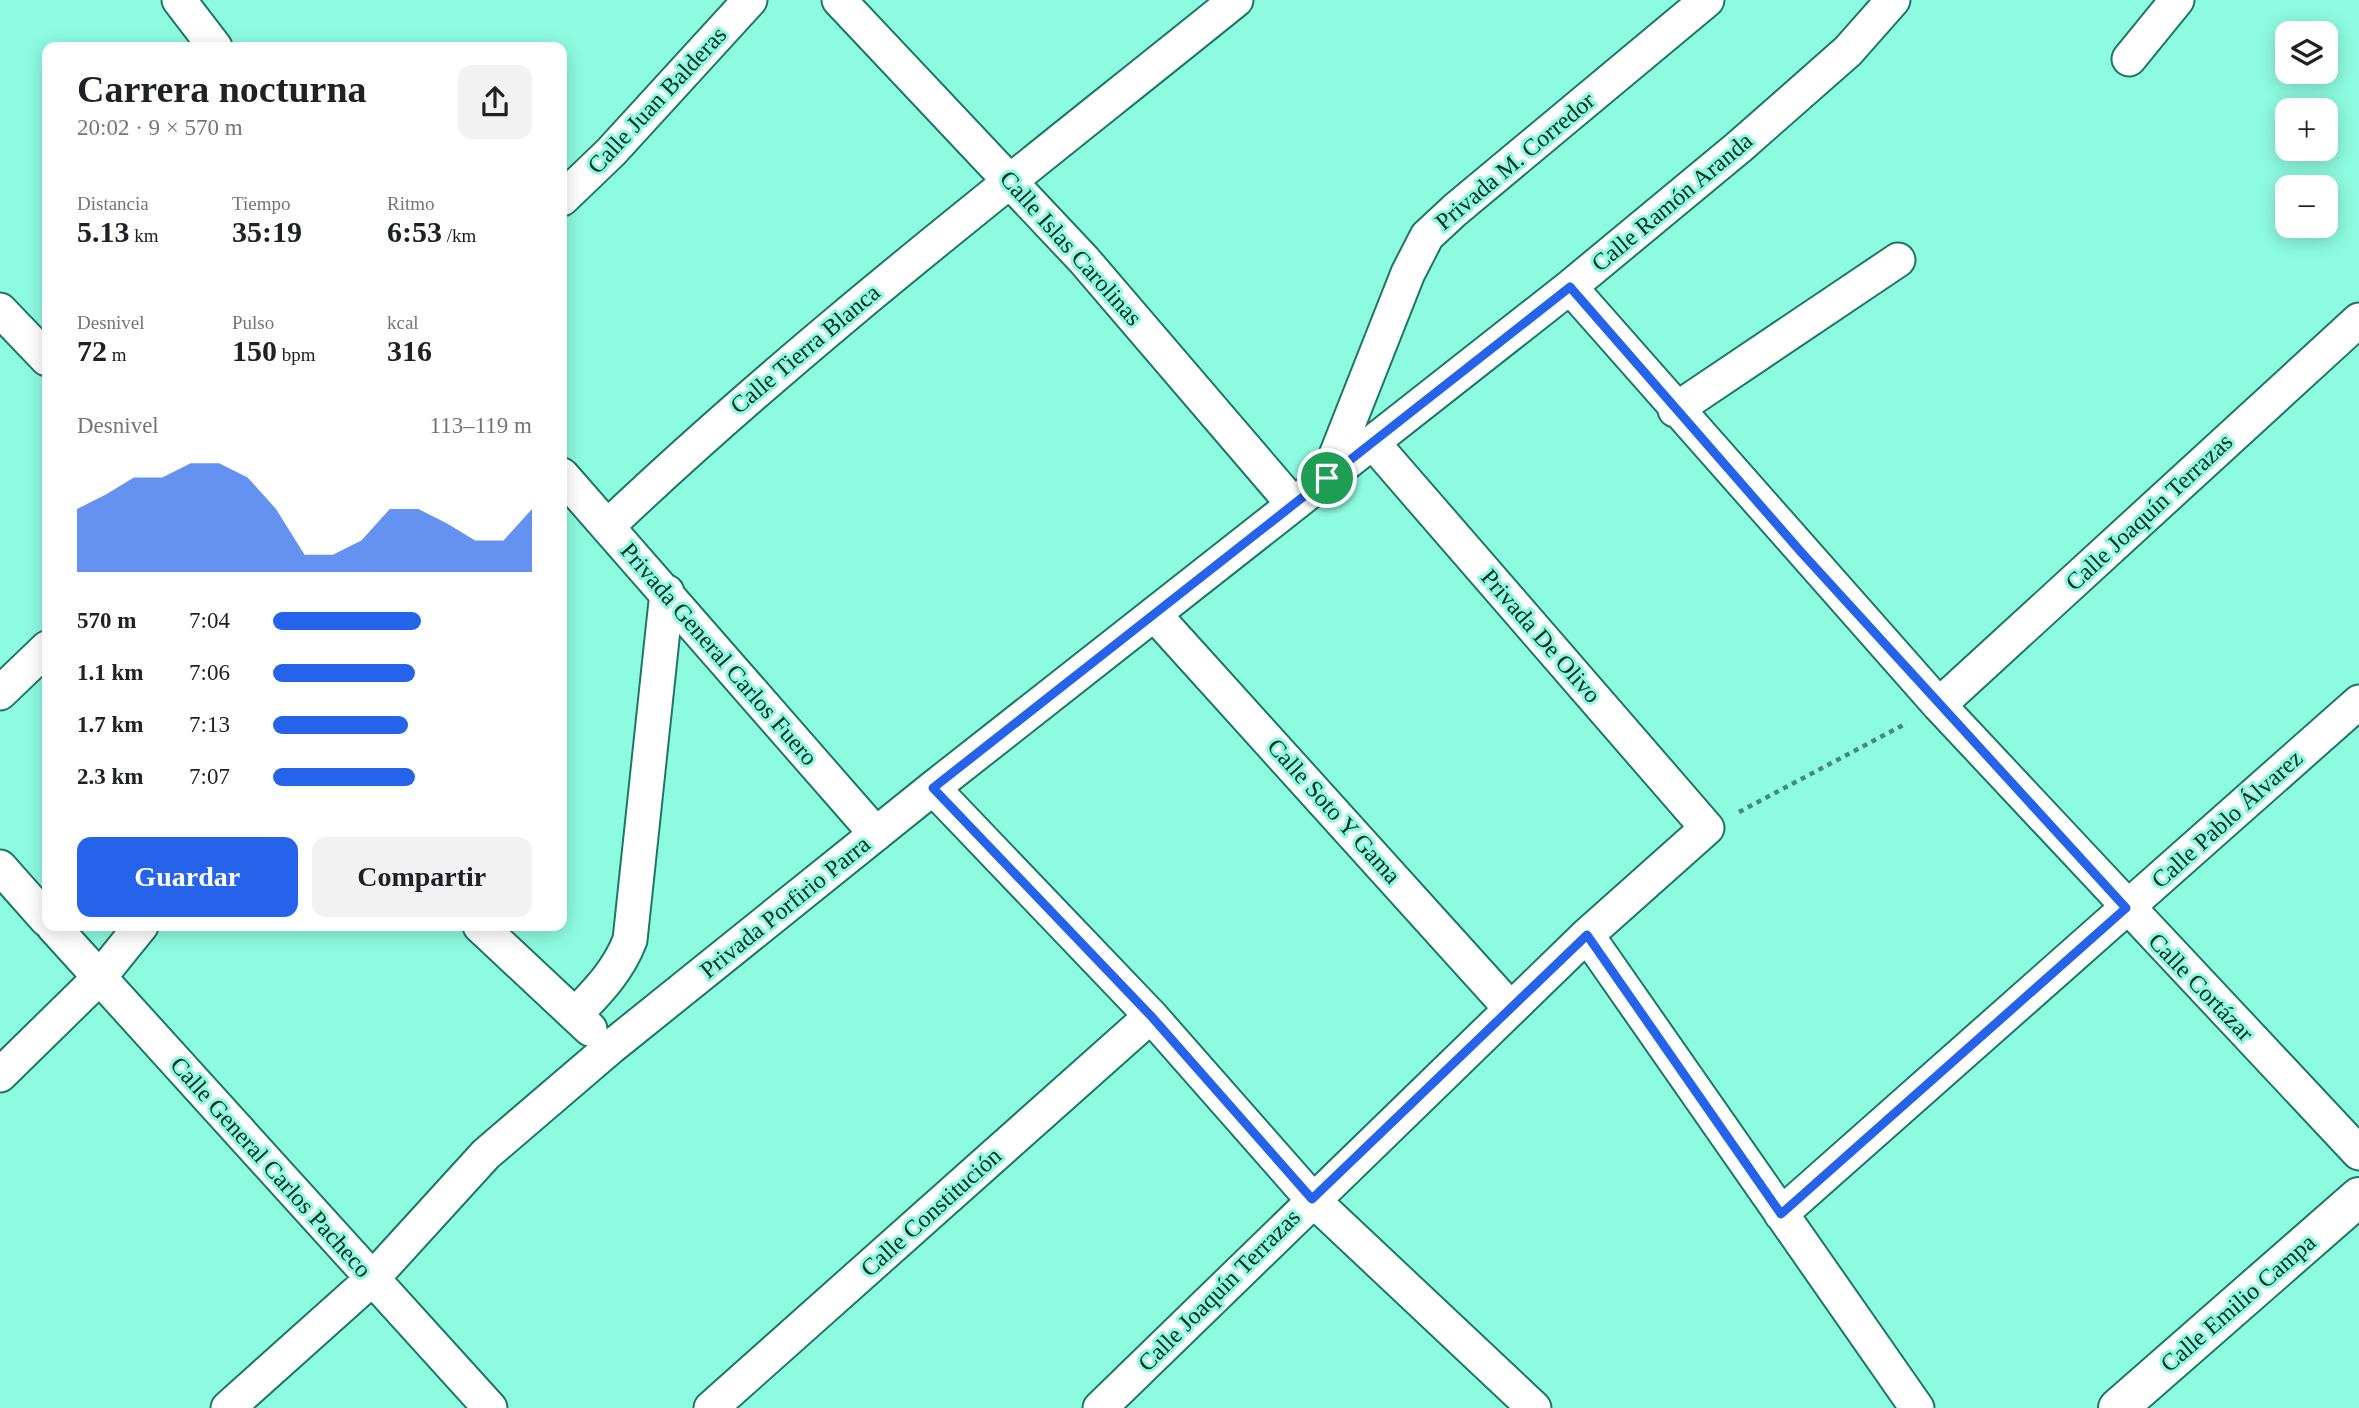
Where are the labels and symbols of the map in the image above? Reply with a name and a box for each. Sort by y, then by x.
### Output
street label: Calle Juan Balderas [582,21,732,179]
street label: Privada M. Corredor [1430,87,1600,235]
street label: Calle Ramón Aranda [1587,127,1758,277]
street label: Calle Islas Carolinas [995,165,1147,331]
street label: Calle Tierra Blanca [725,279,885,419]
street label: Calle Joaquín Terrazas [2060,428,2238,596]
pin [1297,448,1357,508]
street label: Privada General Carlos Fuero [615,538,823,770]
street label: Privada De Olivo [1476,564,1606,708]
street label: Calle Soto Y Gama [1262,733,1406,889]
street label: Calle Pablo Álvarez [2146,745,2308,893]
street label: Privada Porfirio Parra [695,830,875,983]
street label: Calle Cortázar [2143,928,2259,1046]
street label: Calle General Carlos Pacheco [165,1052,377,1282]
street label: Calle Constitución [856,1142,1006,1282]
street label: Calle Joaquín Terrazas [1133,1204,1305,1376]
street label: Calle Emilio Campa [2156,1229,2321,1377]

